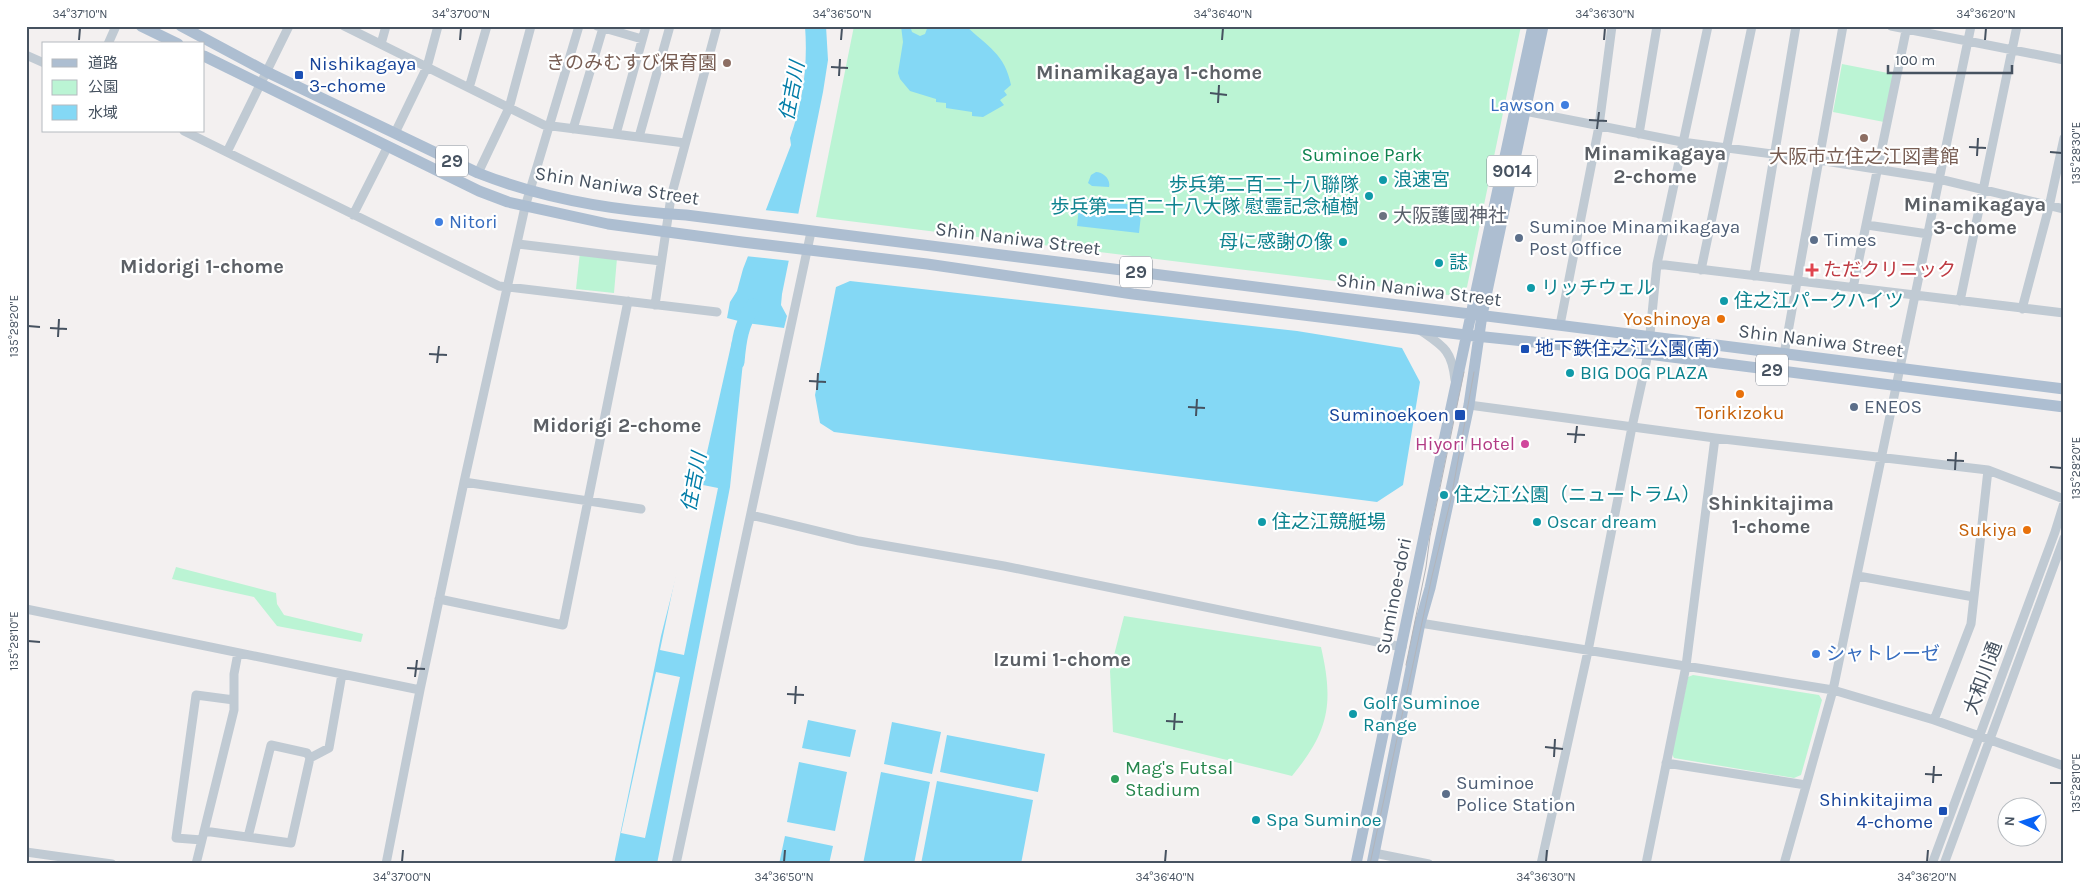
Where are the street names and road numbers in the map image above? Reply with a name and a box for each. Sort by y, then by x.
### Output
road number: 29 [436,146,468,177]
road number: 9014 [1487,156,1537,187]
street label: Shin Naniwa Street [533,162,701,210]
street label: Shin Naniwa Street [934,218,1102,260]
road number: 29 [1120,256,1152,288]
street label: Shin Naniwa Street [1335,269,1503,311]
street label: Shin Naniwa Street [1737,320,1905,362]
road number: 29 [1756,354,1788,386]
street label: Suminoe-dori [1372,536,1416,656]
street label: 大和川通 [1960,639,2006,717]

